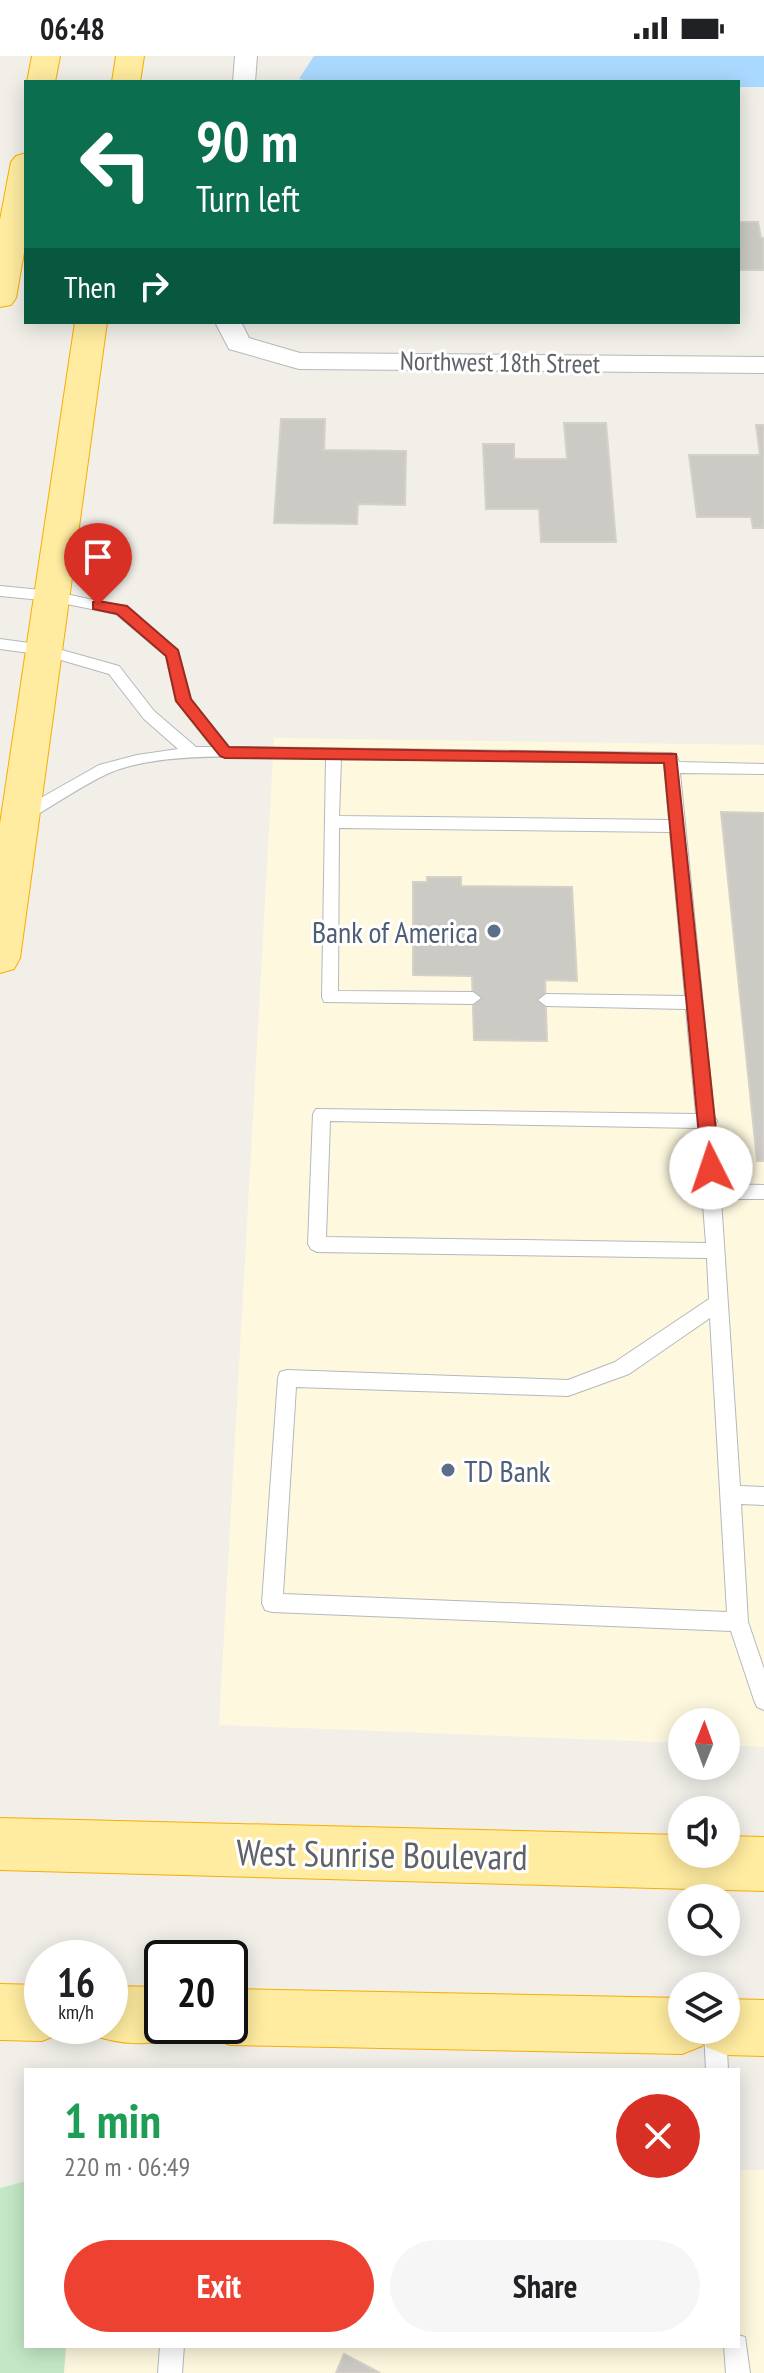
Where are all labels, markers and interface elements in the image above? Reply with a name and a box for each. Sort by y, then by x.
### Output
text: 06:48 [40,9,105,48]
text: 90 m [196,105,298,177]
icon: left [64,112,168,216]
text: Turn left [196,175,300,222]
icon: right [132,264,176,308]
text: Then [64,267,116,306]
street label: Northwest 18th Street [400,344,600,380]
pin [64,523,132,605]
icon: arrive [76,535,120,579]
place label: Bank of America [312,912,478,951]
marker: Bank of America [485,922,503,940]
position arrow [669,1126,753,1210]
place label: TD Bank [464,1451,551,1490]
marker: TD Bank [439,1461,457,1479]
north arrow [668,1708,740,1780]
map controls [668,1708,740,2044]
button: sound [668,1796,740,1868]
street label: West Sunrise Boulevard [236,1828,528,1880]
button: search [668,1884,740,1956]
speed limit sign: 20 [144,1940,248,2044]
text: 16 [57,1956,95,2008]
button: layers [668,1972,740,2044]
text: km/h [58,1999,94,2025]
text: 1 min [64,2089,161,2151]
button: close [616,2094,700,2178]
text: 220 m · 06:49 [64,2150,190,2183]
button: Exit [64,2240,374,2332]
button: Share [390,2240,700,2332]

